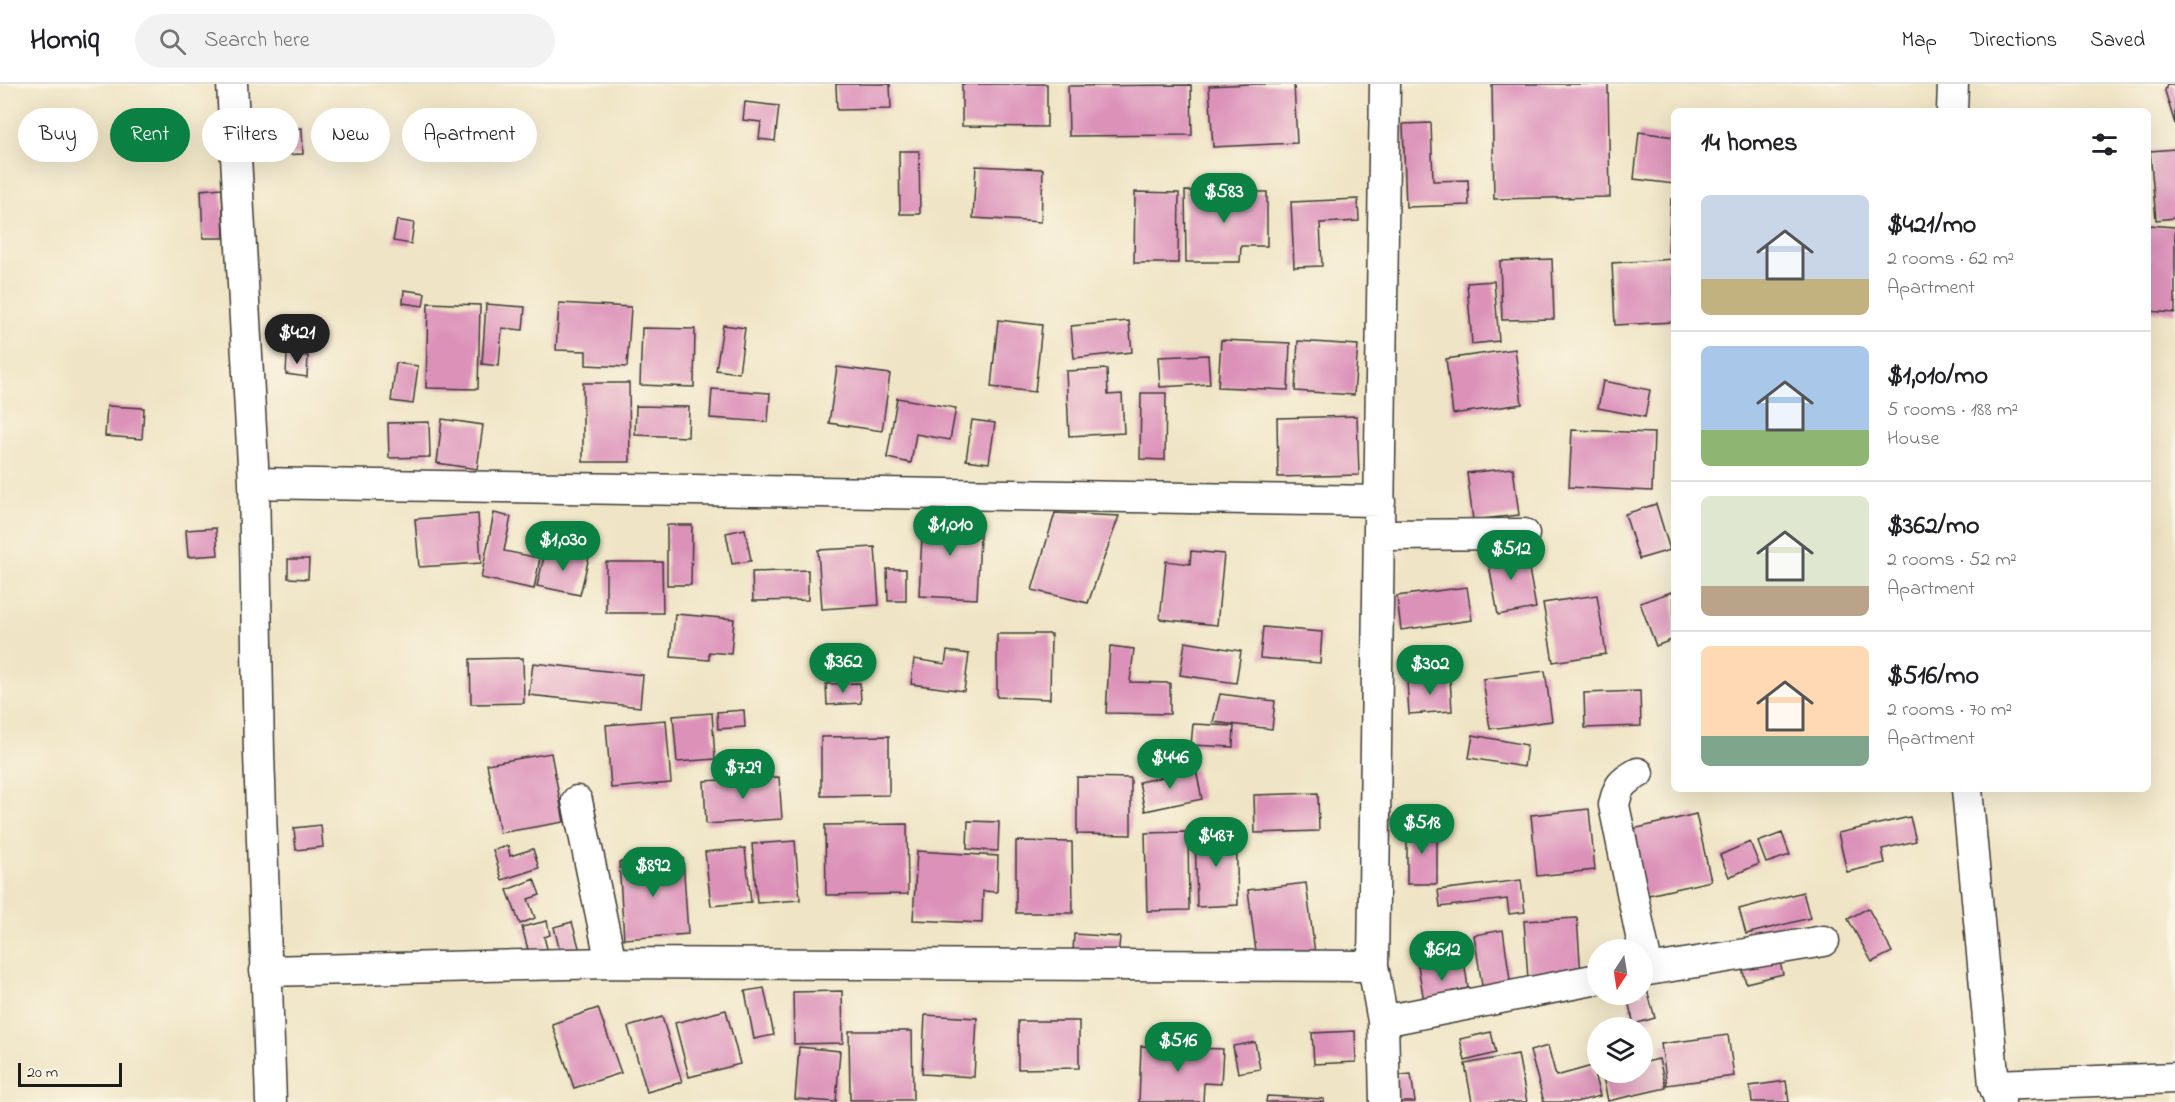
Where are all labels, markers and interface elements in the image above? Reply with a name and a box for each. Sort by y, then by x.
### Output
search box [135,14,555,68]
text: Homiq [30,21,99,62]
icon: search [156,25,189,58]
text: Search here [204,25,310,57]
text: Map [1901,26,1937,56]
text: Directions [1970,26,2057,56]
text: Saved [2090,26,2145,56]
chip: Buy [18,108,98,162]
chip: Rent [110,108,190,162]
chip: Filters [202,108,299,162]
chip: New [311,108,390,162]
chip: Apartment [402,108,537,162]
text: 14 homes [1701,125,1797,163]
icon: filters [2088,128,2121,161]
pin: $583 [1188,173,1260,224]
text: $583 [1204,178,1244,207]
text: $421/mo [1887,207,1976,245]
icon: home [1749,219,1821,291]
text: 2 rooms · 62 m² [1887,245,2014,274]
text: Apartment [1887,274,1975,303]
pin: $421 [261,314,333,365]
text: $421 [279,319,315,348]
text: $1,010/mo [1887,358,1988,396]
icon: home [1749,370,1821,442]
text: 5 rooms · 188 m² [1887,396,2018,425]
text: House [1887,425,1940,454]
pin: $1,010 [901,506,999,557]
text: $362/mo [1887,508,1980,546]
text: $1,010 [927,511,973,540]
icon: home [1749,520,1821,592]
pin: $1,030 [514,521,612,572]
text: $1,030 [539,526,587,555]
pin: $512 [1475,530,1547,581]
text: $512 [1491,535,1531,564]
text: 2 rooms · 52 m² [1887,546,2017,575]
text: Apartment [1887,575,1975,604]
pin: $362 [807,643,879,694]
pin: $302 [1394,645,1466,696]
text: $362 [823,648,863,677]
text: $302 [1411,650,1449,679]
text: $516/mo [1887,658,1979,696]
icon: home [1749,670,1821,742]
text: 2 rooms · 70 m² [1887,696,2012,725]
text: Apartment [1887,725,1975,754]
pin: $446 [1134,739,1206,790]
text: $446 [1151,744,1189,773]
pin: $729 [707,749,779,800]
text: $729 [725,754,761,783]
pin: $518 [1386,804,1458,855]
text: $518 [1403,809,1441,838]
pin: $487 [1180,817,1252,868]
text: $487 [1198,822,1234,851]
pin: $892 [617,847,689,898]
text: $892 [635,852,671,881]
pin: $612 [1406,931,1478,982]
text: $612 [1423,936,1461,965]
north arrow [1587,939,1653,1005]
map controls [1587,939,1653,1083]
button: layers [1587,1017,1653,1083]
pin: $516 [1142,1022,1214,1073]
text: $516 [1159,1027,1197,1056]
scale bar [18,1060,122,1088]
text: 20 m [27,1061,58,1085]

